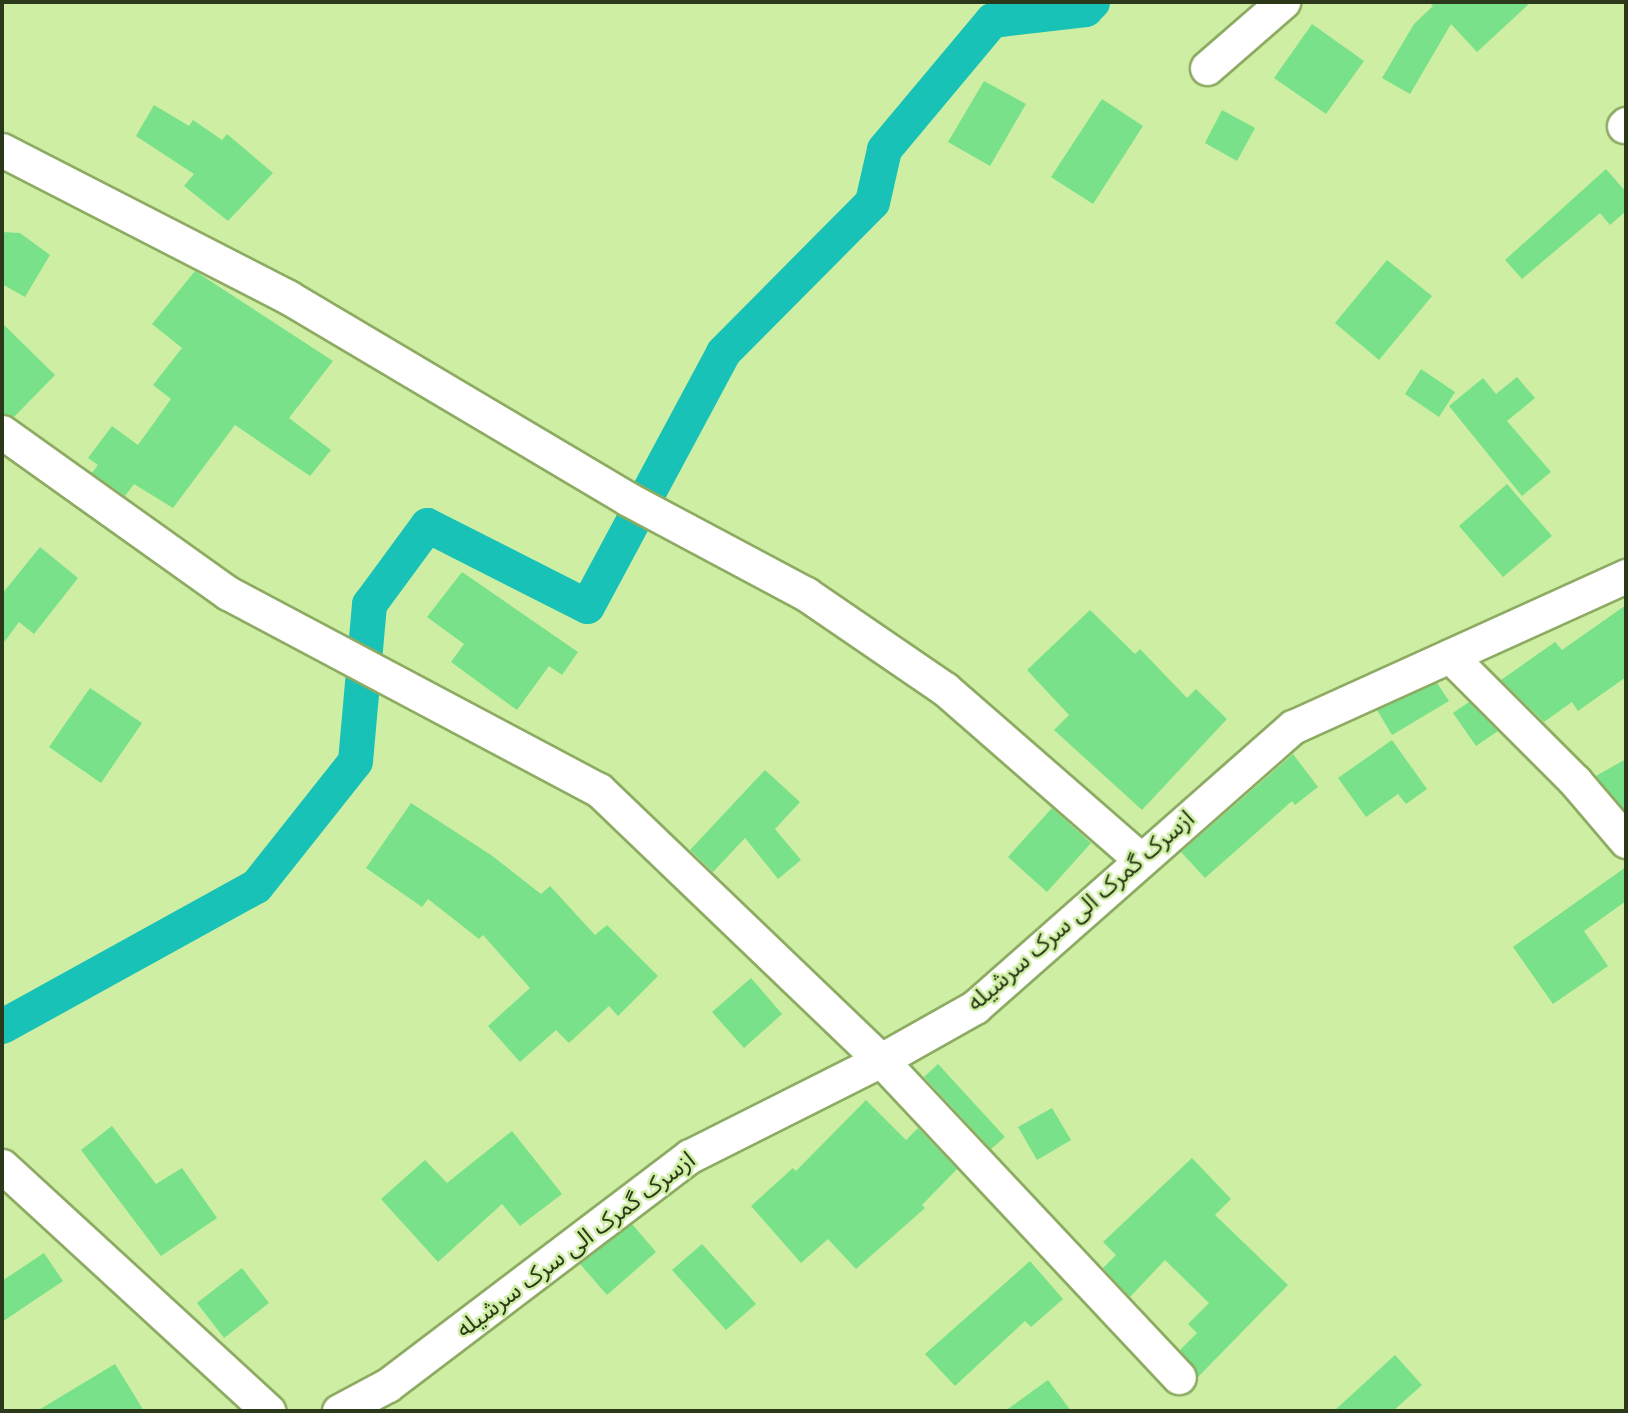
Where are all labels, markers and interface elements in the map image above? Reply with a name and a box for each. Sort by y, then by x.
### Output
street label: ازسرک گمرک الی سرک سرشیله [961,804,1201,1018]
street label: ازسرک گمرک الی سرک سرشیله [451,1146,701,1344]

